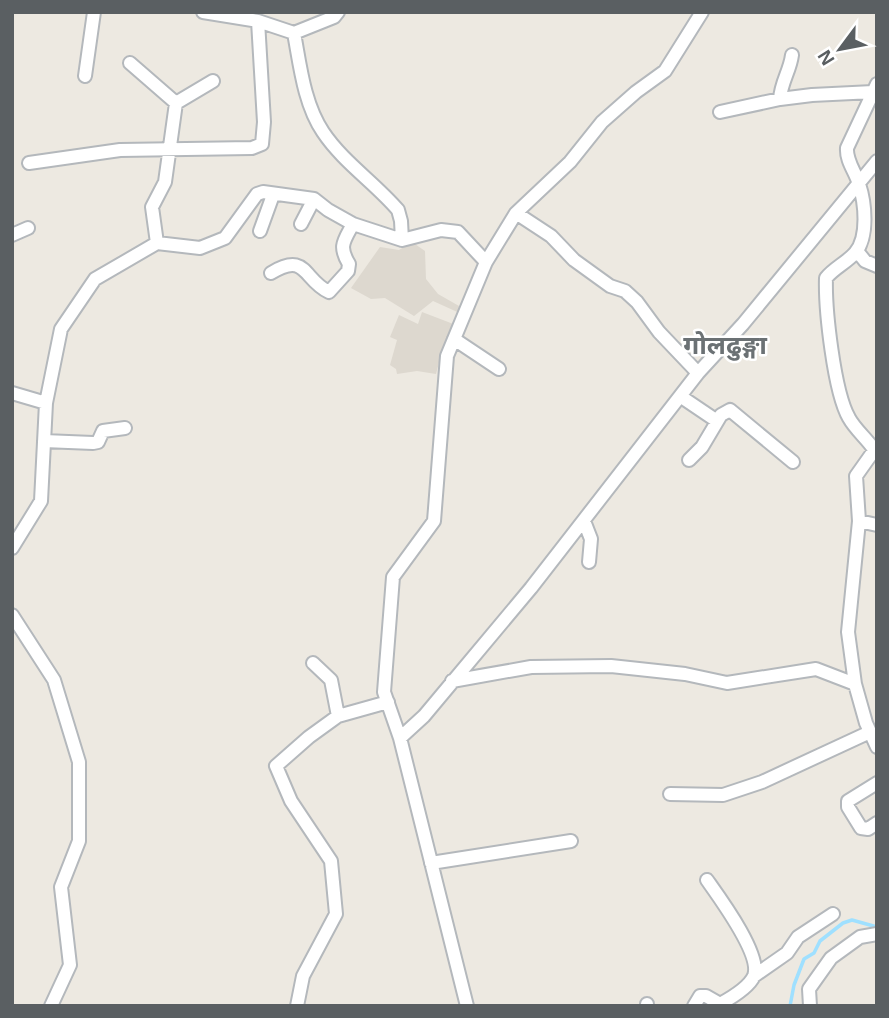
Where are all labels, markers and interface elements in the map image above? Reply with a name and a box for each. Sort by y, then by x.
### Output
north arrow [805,14,875,84]
text: N [813,46,839,69]
district label: गोलढुङ्गा [683,330,768,361]

